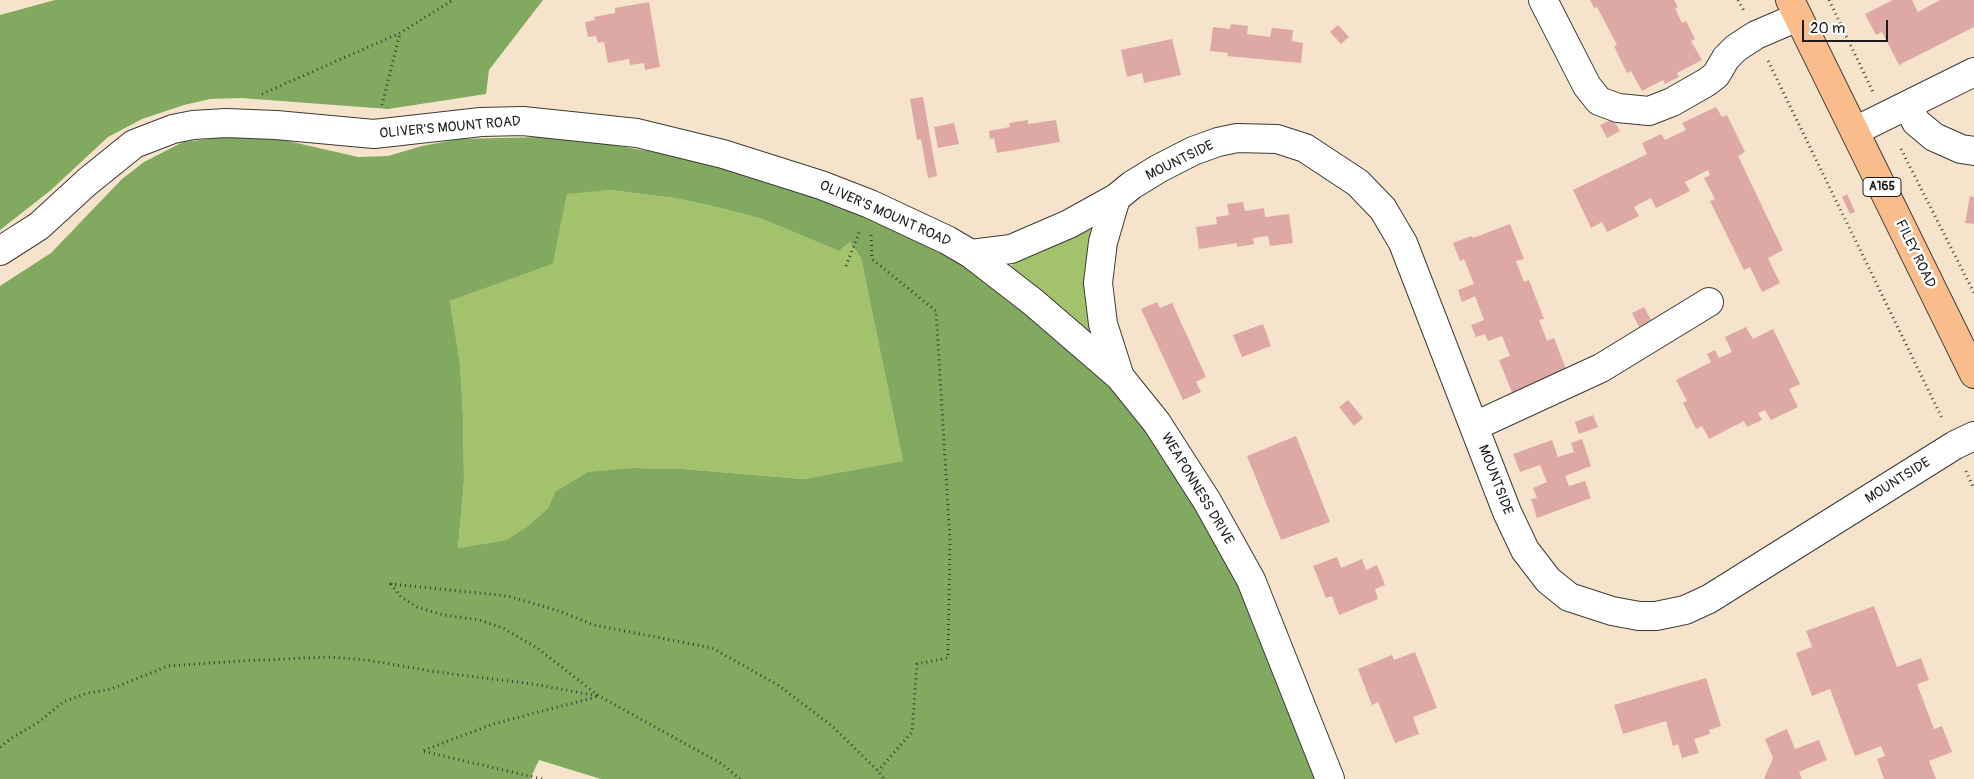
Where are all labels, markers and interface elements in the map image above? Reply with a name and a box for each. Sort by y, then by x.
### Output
scale bar [1804,10,1890,42]
text: 20 m [1810,19,1845,38]
street label: OLIVER'S MOUNT ROAD [379,113,521,143]
street label: MOUNTSIDE [1143,137,1217,185]
street label: OLIVER'S MOUNT ROAD [817,177,953,251]
road number: A165 [1863,178,1901,196]
street label: FILEY ROAD [1891,217,1939,291]
street label: WEAPONNESS DRIVE [1157,430,1237,548]
street label: MOUNTSIDE [1474,443,1516,517]
street label: MOUNTSIDE [1862,454,1934,508]

